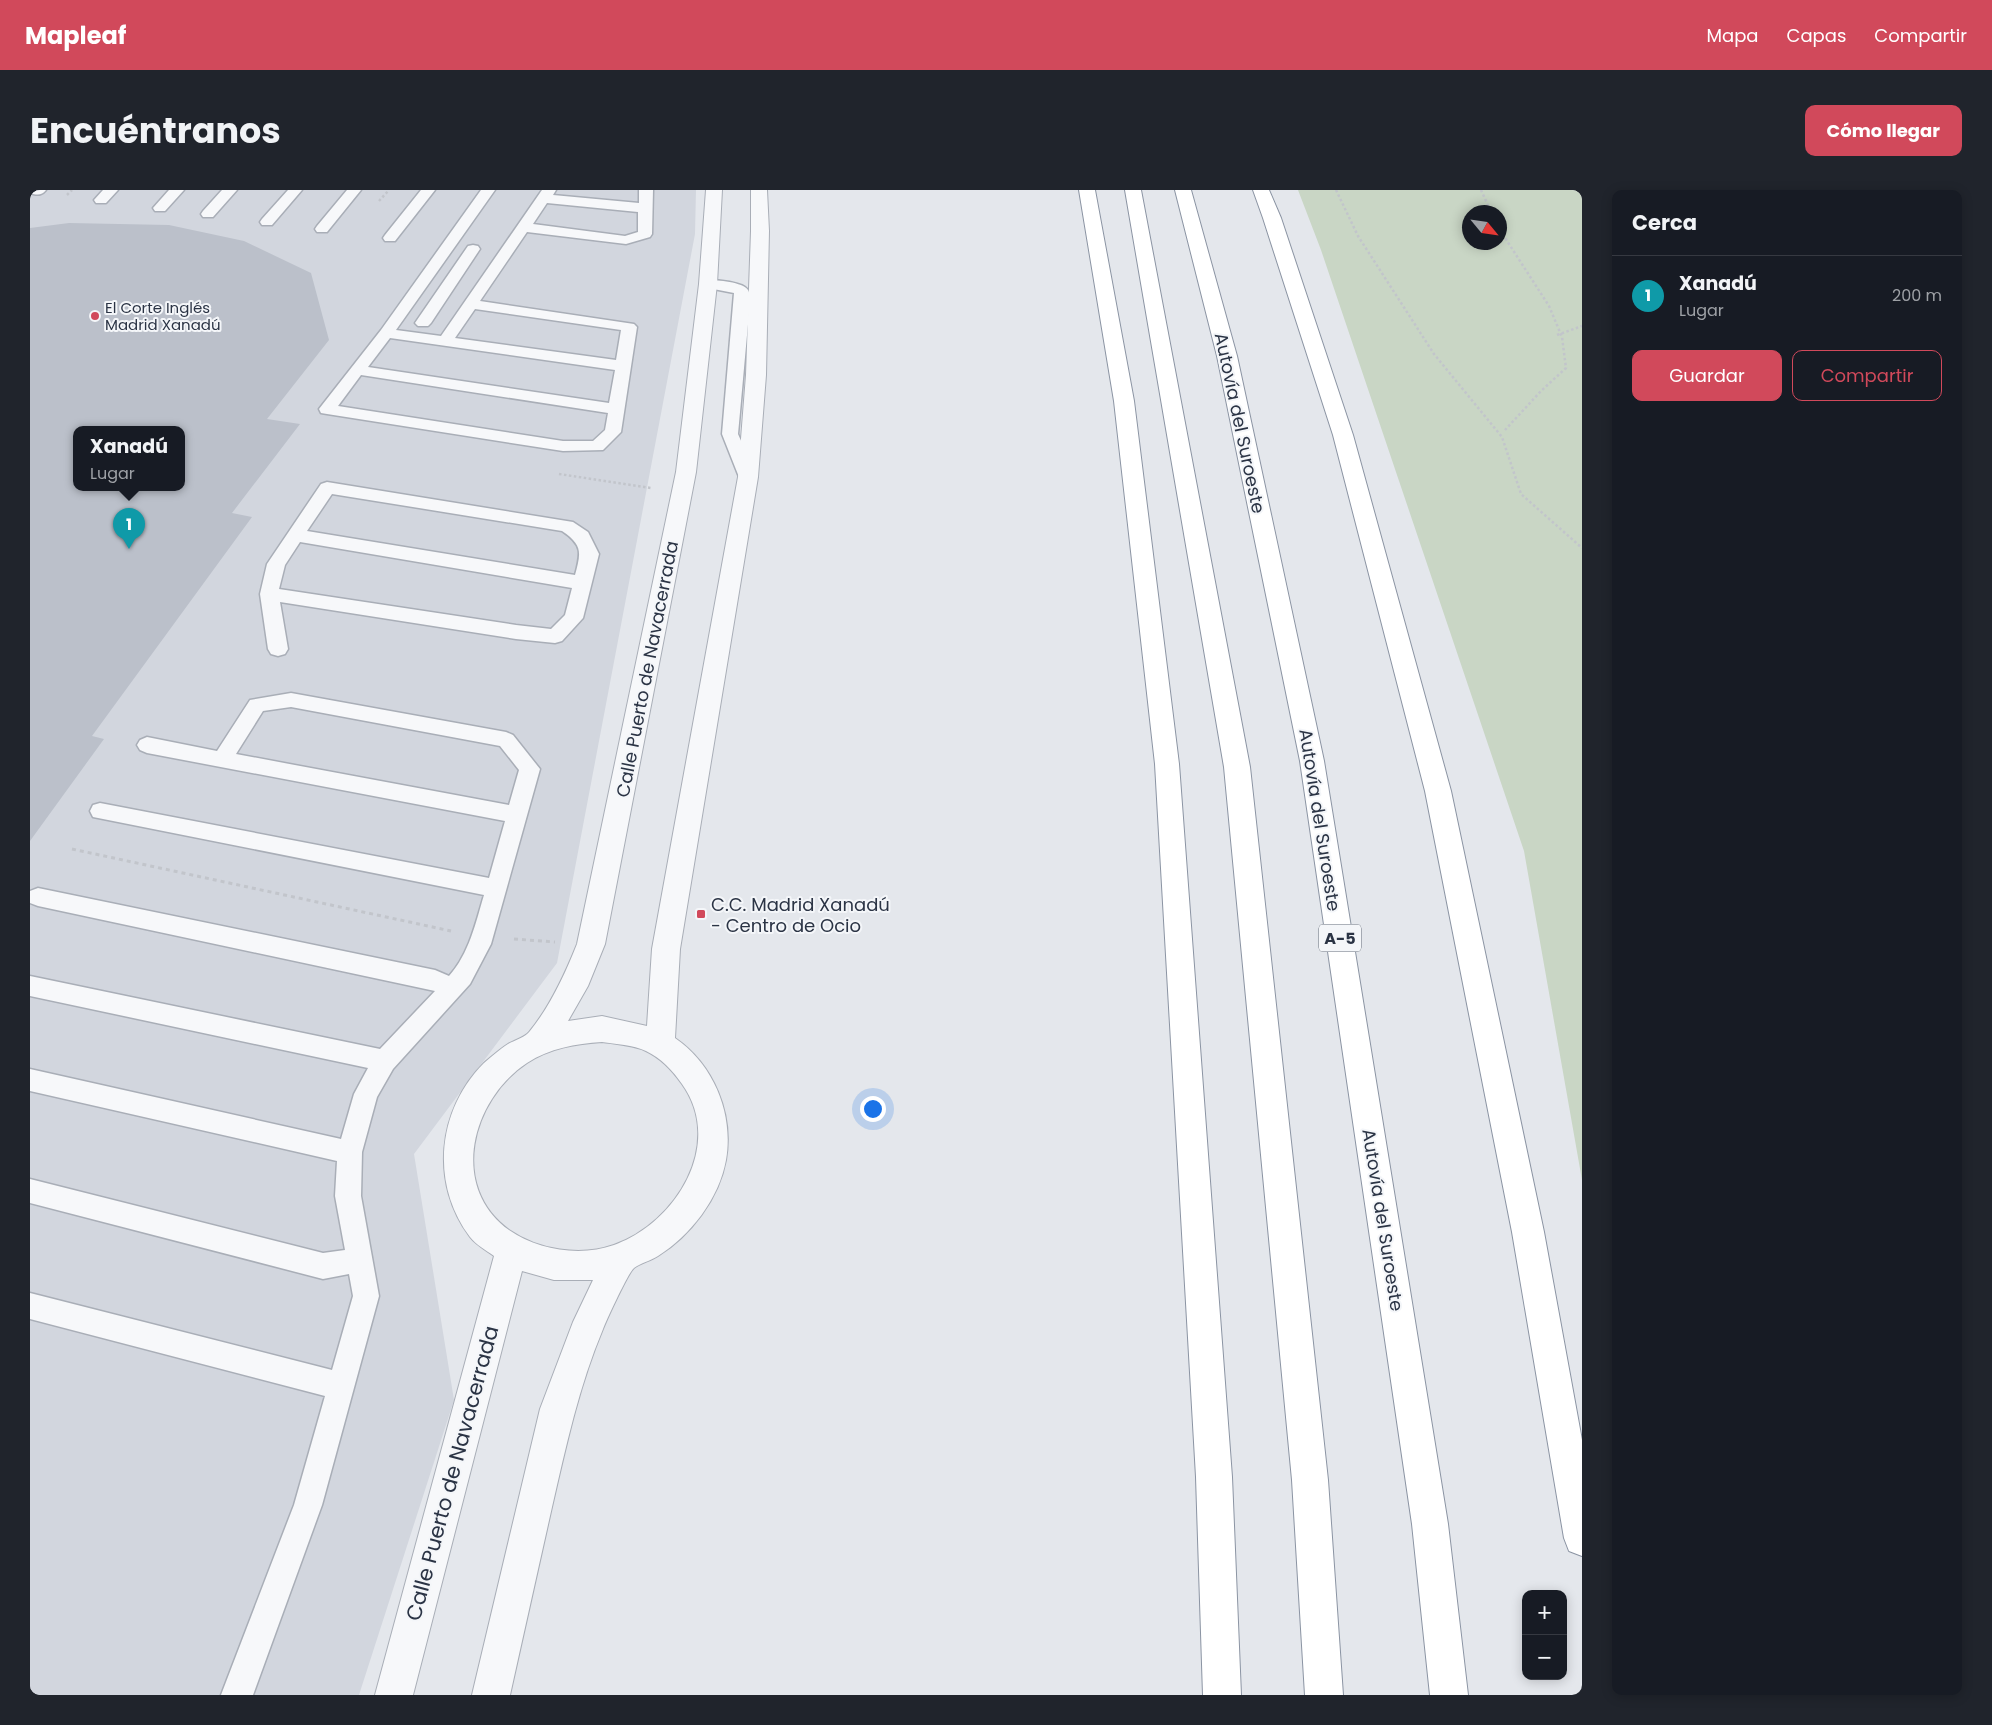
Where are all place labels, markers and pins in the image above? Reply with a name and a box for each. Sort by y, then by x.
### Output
place label: El Corte Inglés Madrid Xanadú [105,297,221,335]
marker: El Corte Inglés Madrid Xanadú [89,310,101,322]
pin: 1 [113,508,145,549]
place label: C.C. Madrid Xanadú - Centro de Ocio [711,892,890,938]
marker: C.C. Madrid Xanadú - Centro de Ocio [695,908,707,920]

